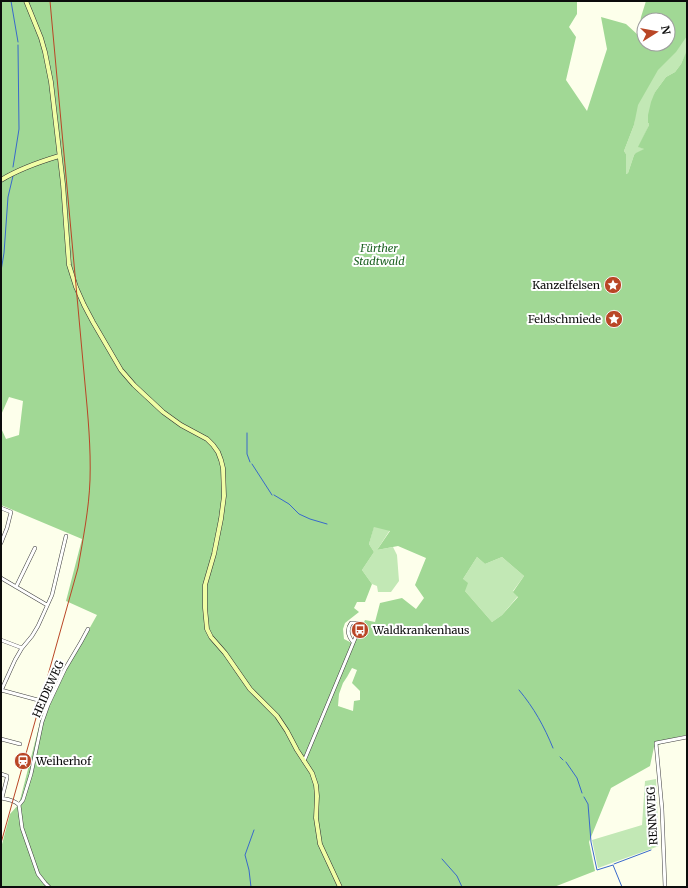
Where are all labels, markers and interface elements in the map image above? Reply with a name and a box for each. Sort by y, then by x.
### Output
north arrow [636,12,676,52]
text: N [658,24,674,36]
park label: Fürther Stadtwald [353,241,405,268]
place icon: Kanzelfelsen [603,275,623,295]
place label: Kanzelfelsen [532,278,601,292]
place icon: Feldschmiede [604,309,624,329]
place label: Feldschmiede [528,312,601,326]
bus stop icon: Waldkrankenhaus [350,620,370,640]
place label: Waldkrankenhaus [372,623,470,637]
street label: HEIDEWEG [29,658,67,720]
station icon: Weiherhof [13,751,33,771]
place label: Weiherhof [35,754,92,768]
street label: RENNWEG [643,786,661,846]

